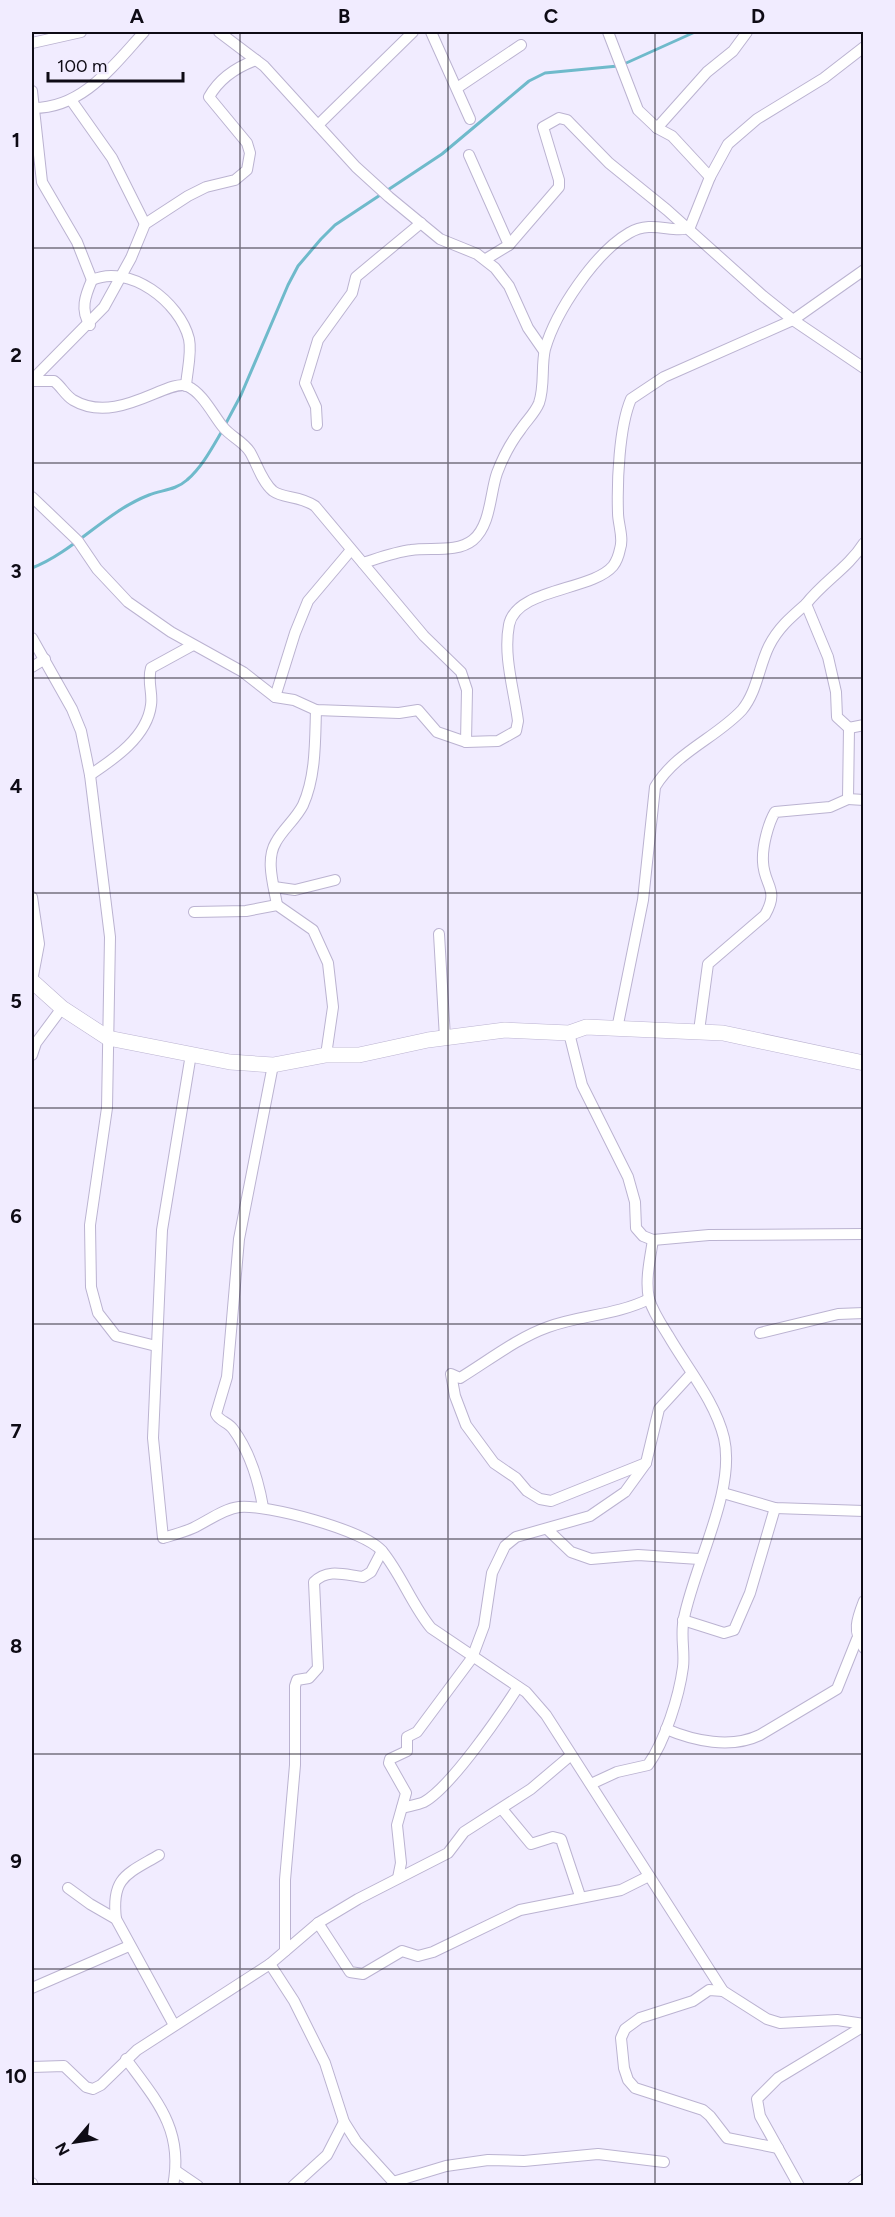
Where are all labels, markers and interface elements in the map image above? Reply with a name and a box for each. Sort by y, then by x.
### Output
text: A [130,4,145,28]
text: B [338,4,350,28]
text: C [544,4,558,28]
text: D [751,4,765,28]
scale bar [48,45,183,83]
text: 100 m [57,55,107,77]
text: 1 [12,128,20,152]
text: 2 [10,343,22,367]
text: 3 [10,559,22,583]
text: 4 [10,774,23,798]
text: 5 [10,989,22,1013]
text: 6 [10,1204,22,1228]
text: 7 [10,1419,22,1443]
text: 8 [10,1634,22,1658]
text: 9 [10,1849,22,1873]
text: 10 [5,2064,27,2088]
north arrow [45,2112,105,2172]
text: N [51,2139,74,2159]

